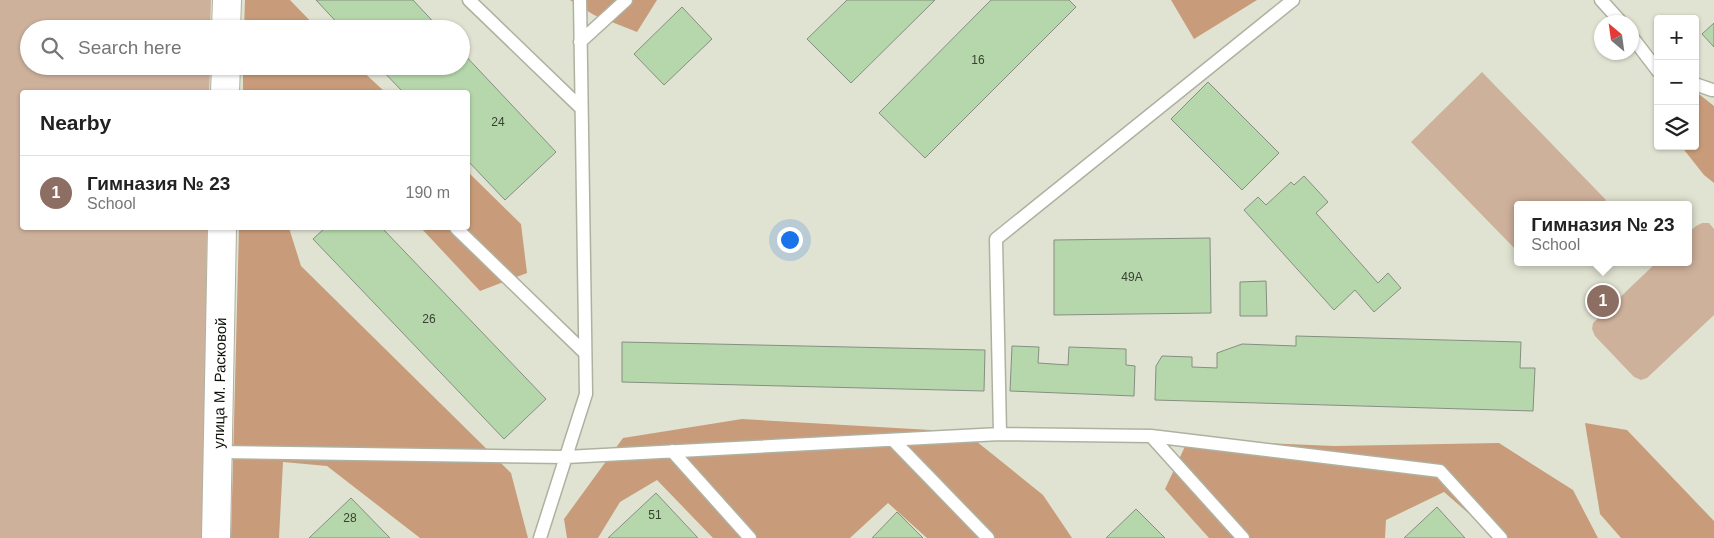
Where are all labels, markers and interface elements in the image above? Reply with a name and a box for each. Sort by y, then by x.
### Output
north arrow [1594,15,1639,60]
map controls [1654,15,1699,150]
button: + [1654,15,1699,60]
search box [20,20,470,75]
icon: search [38,34,66,62]
text: Search here [78,37,182,58]
house number: 16 [971,53,985,67]
button: − [1654,60,1699,105]
button: layers [1654,105,1699,150]
text: Nearby [40,111,111,134]
house number: 24 [491,115,505,129]
text: Гимназия № 23 [87,173,230,194]
text: 1 [52,184,60,201]
text: 190 m [406,184,450,201]
text: School [87,195,136,212]
popup [1514,201,1692,266]
text: Гимназия № 23 [1531,214,1675,235]
your location [777,227,803,253]
text: School [1531,236,1580,253]
house number: 49А [1121,270,1143,284]
pin: 1 [1587,282,1619,320]
house number: 26 [422,312,436,326]
street label: улица М. Расковой [209,317,229,449]
house number: 51 [648,508,662,522]
house number: 28 [343,511,357,525]

